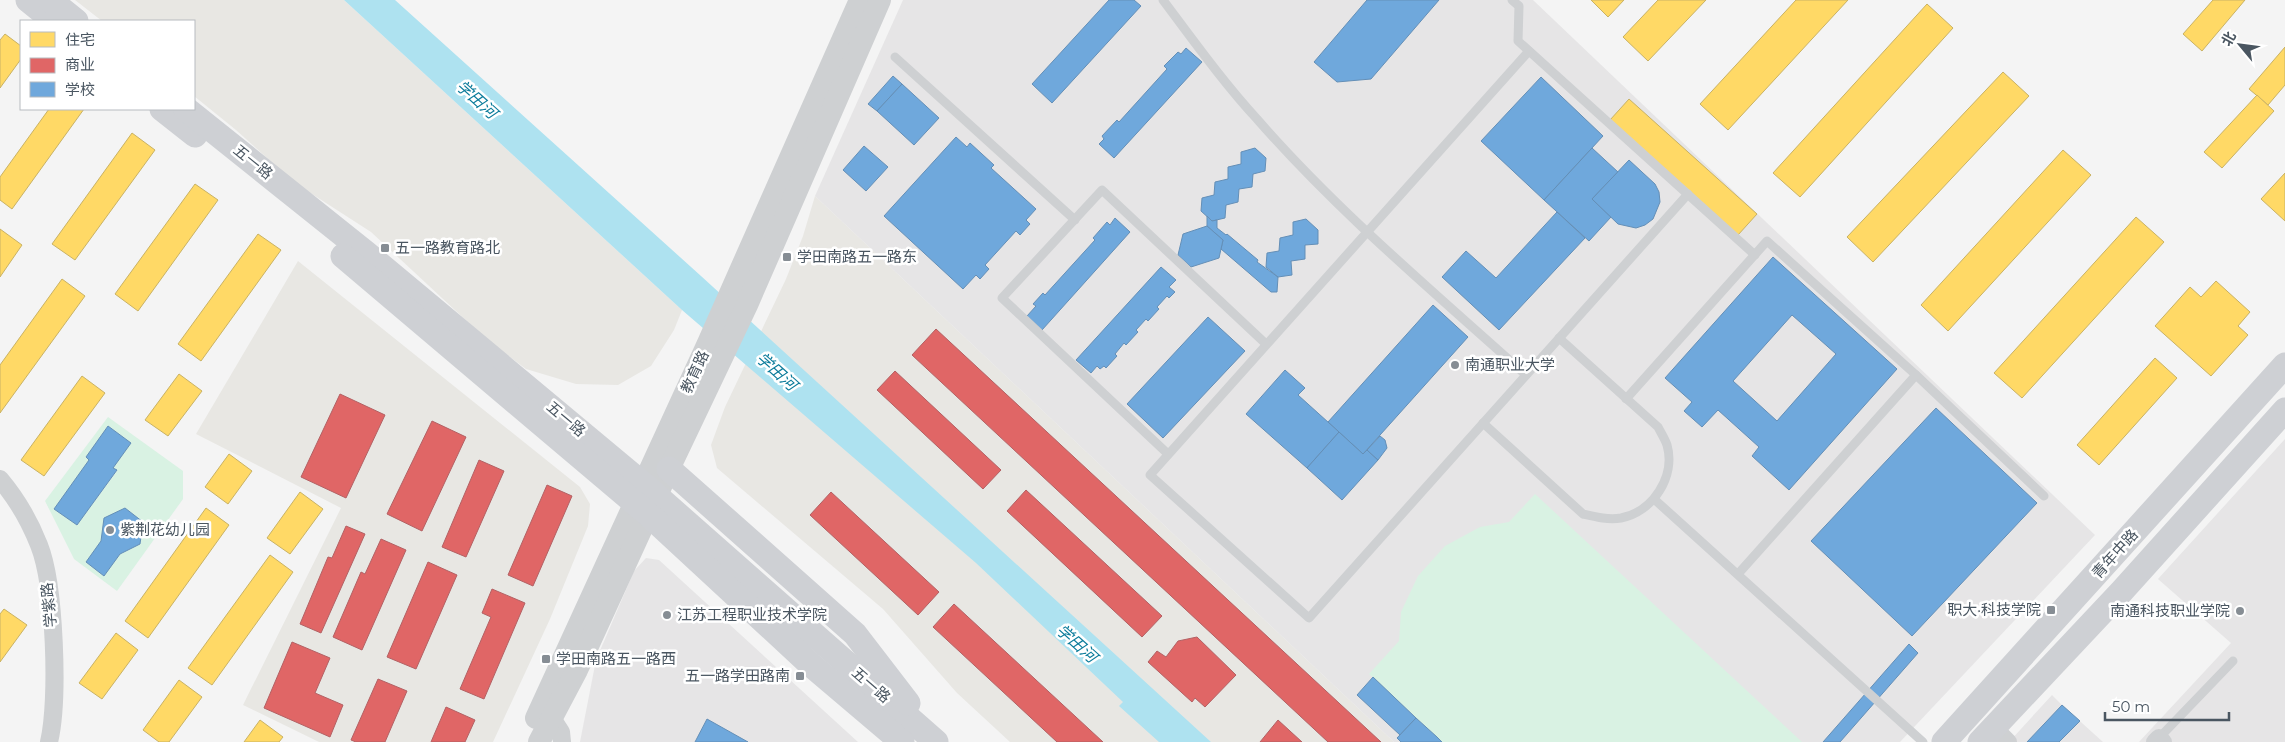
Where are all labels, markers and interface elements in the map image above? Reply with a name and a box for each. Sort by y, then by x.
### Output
legend [20,20,195,110]
north arrow [2215,20,2265,70]
text: 北 [2217,28,2240,49]
text: 住宅 [65,30,95,49]
text: 商业 [65,55,95,74]
water label: 学田河 [452,76,503,124]
text: 学校 [65,80,95,99]
street label: 五一路 [230,140,277,183]
place label: 五一路教育路北 [395,238,500,257]
marker: 五一路教育路北 [379,242,391,254]
place label: 学田南路五一路东 [797,247,917,266]
marker: 学田南路五一路东 [781,251,793,263]
street label: 教育路 [676,347,713,396]
water label: 学田河 [752,348,803,396]
place label: 南通职业大学 [1465,355,1555,374]
marker: 南通职业大学 [1449,359,1461,371]
street label: 五一路 [543,397,590,440]
place label: 紫荆花幼儿园 [120,520,210,539]
marker: 紫荆花幼儿园 [104,524,116,536]
street label: 青年中路 [2087,525,2142,582]
street label: 学紫路 [37,582,60,628]
place label: 职大·科技学院 [1947,600,2041,619]
place label: 南通科技职业学院 [2110,601,2230,620]
marker: 职大·科技学院 [2045,604,2057,616]
place label: 江苏工程职业技术学院 [677,605,827,624]
marker: 南通科技职业学院 [2234,605,2246,617]
marker: 江苏工程职业技术学院 [661,609,673,621]
water label: 学田河 [1052,620,1103,668]
place label: 学田南路五一路西 [556,649,676,668]
marker: 学田南路五一路西 [540,653,552,665]
street label: 五一路 [848,663,895,707]
place label: 五一路学田路南 [685,666,790,685]
marker: 五一路学田路南 [794,670,806,682]
scale bar [2105,690,2229,722]
text: 50 m [2112,697,2150,716]

